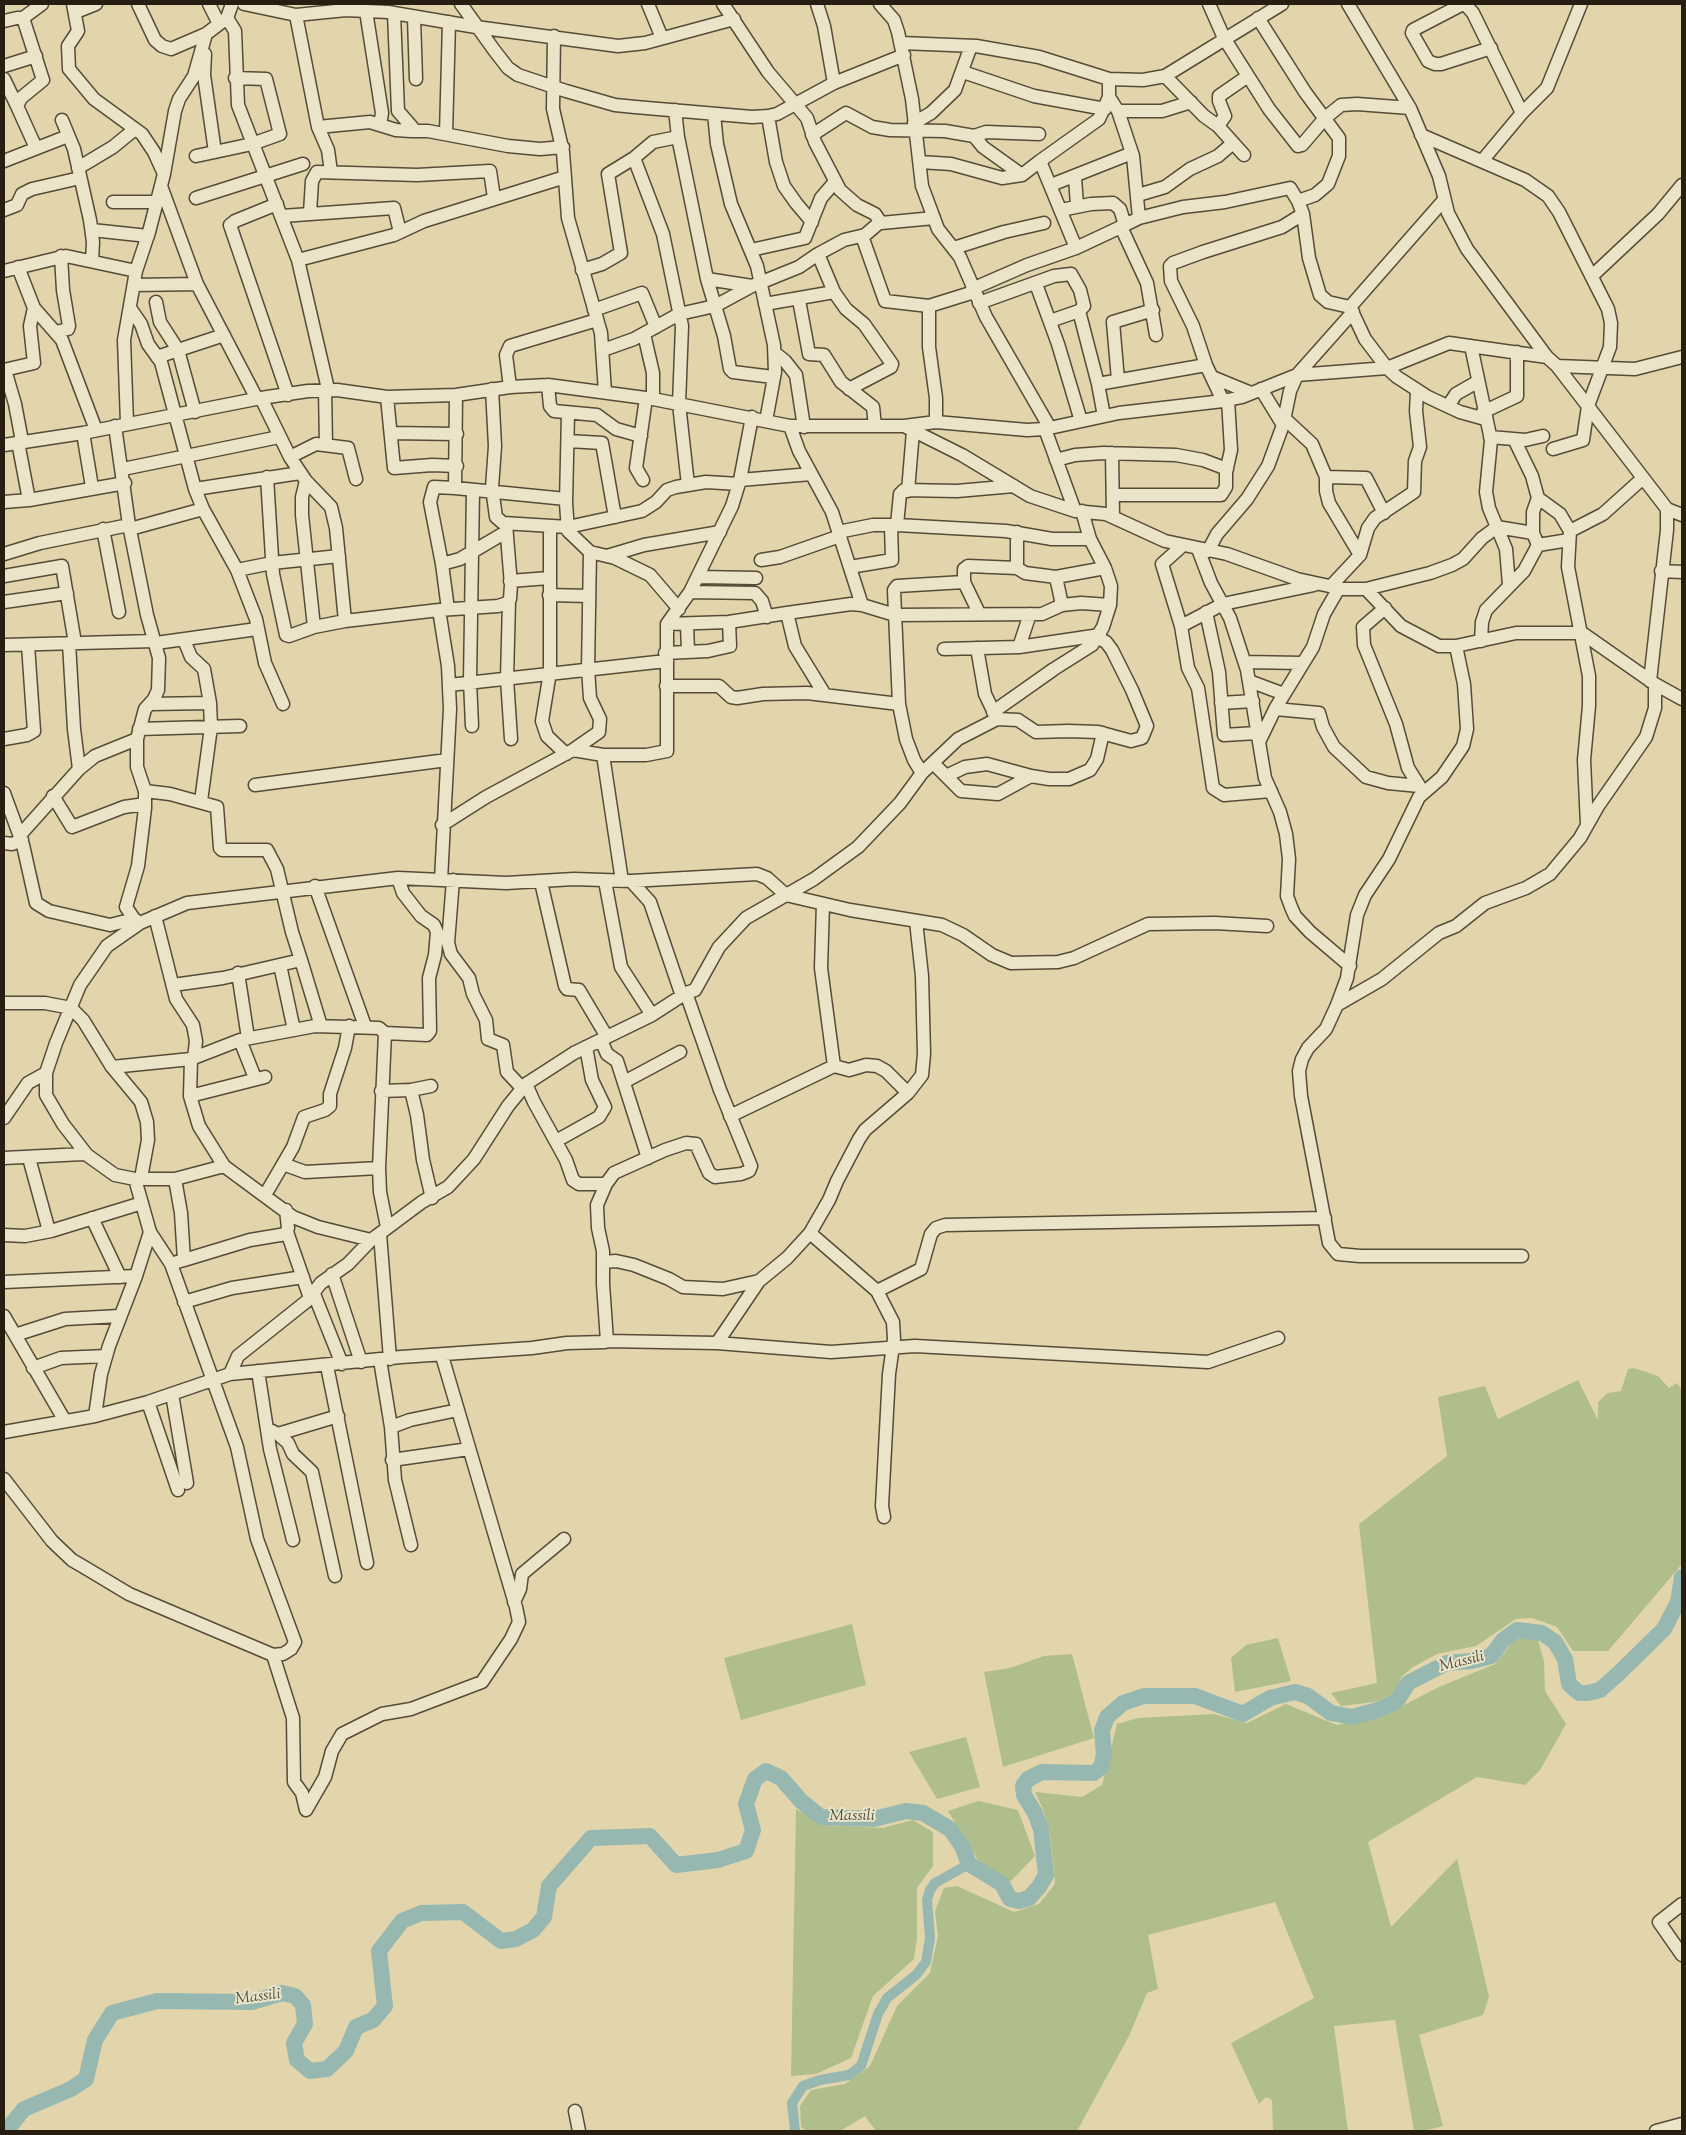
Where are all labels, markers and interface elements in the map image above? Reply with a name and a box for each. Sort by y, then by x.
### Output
water label: Massili [1438,1648,1486,1678]
water label: Massili [829,1807,875,1827]
water label: Massili [234,1986,282,2010]

